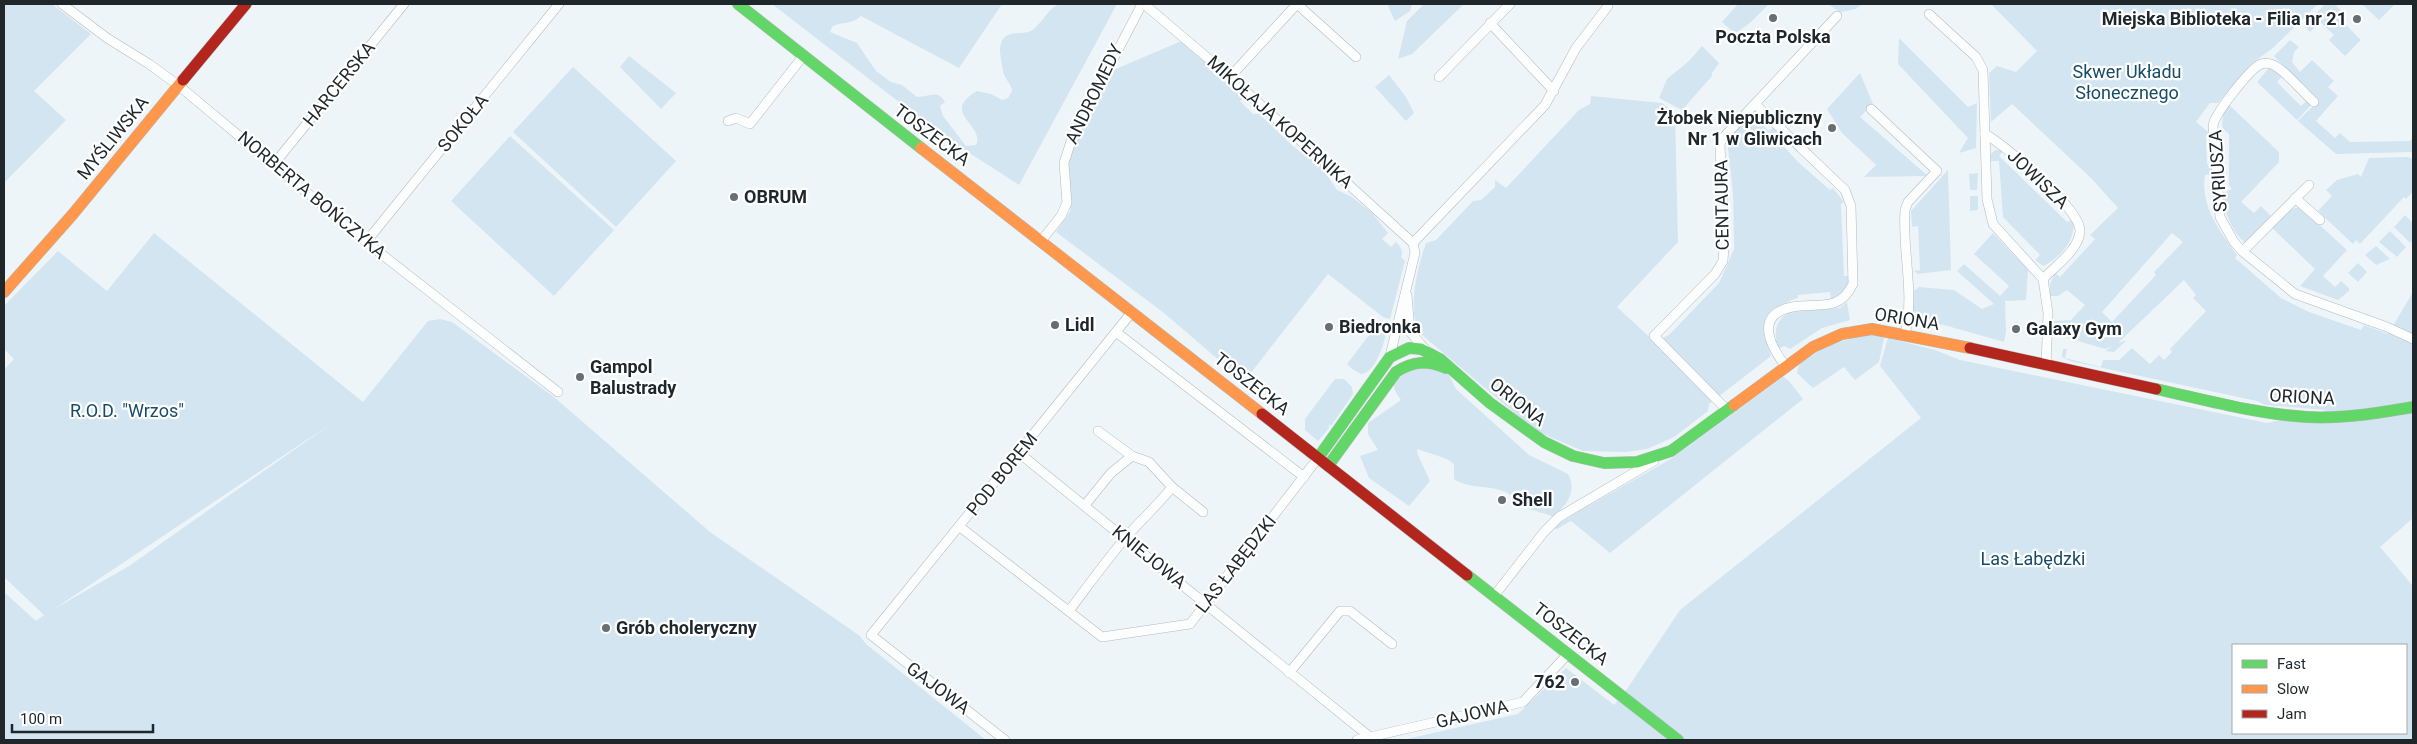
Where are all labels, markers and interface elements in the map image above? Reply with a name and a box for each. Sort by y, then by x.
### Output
place label: Miejska Biblioteka - Filia nr 21 [2102,8,2347,29]
marker: Poczta Polska [1767,12,1779,24]
marker: Miejska Biblioteka - Filia nr 21 [2351,13,2363,25]
place label: Poczta Polska [1715,26,1831,47]
street label: HARCERSKA [298,37,379,130]
street label: ANDROMEDY [1060,40,1127,147]
street label: MIKOŁAJA KOPERNIKA [1203,51,1357,193]
park label: Skwer Układu Słonecznego [2073,61,2181,103]
street label: SOKOŁA [433,89,492,156]
street label: MYŚLIWSKA [73,92,153,184]
street label: TOSZECKA [890,99,974,170]
place label: Żłobek Niepubliczny Nr 1 w Gliwicach [1657,107,1823,149]
marker: Żłobek Niepubliczny Nr 1 w Gliwicach [1826,122,1838,134]
street label: NORBERTA BOŃCZYKA [234,126,391,263]
street label: SYRIUSZA [2204,129,2231,213]
street label: JOWISZA [2004,145,2073,213]
street label: CENTAURA [1710,159,1733,251]
place label: OBRUM [744,186,807,207]
marker: OBRUM [728,191,740,203]
street label: ORIONA [1873,303,1941,334]
place label: Lidl [1065,314,1094,335]
place label: Biedronka [1339,316,1421,337]
place label: Galaxy Gym [2026,318,2122,339]
marker: Lidl [1049,319,1061,331]
marker: Biedronka [1323,321,1335,333]
marker: Galaxy Gym [2010,323,2022,335]
street label: TOSZECKA [1211,348,1294,420]
place label: Gampol Balustrady [590,356,677,398]
marker: Gampol Balustrady [574,371,586,383]
street label: ORIONA [1486,373,1551,430]
street label: ORIONA [2269,384,2336,409]
park label: R.O.D. "Wrzos" [70,400,184,421]
street label: POD BOREM [962,428,1041,519]
place label: Shell [1512,489,1552,510]
marker: Shell [1496,494,1508,506]
street label: LAS ŁABĘDZKI [1191,511,1280,617]
street label: KNIEJOWA [1108,520,1191,593]
park label: Las Łabędzki [1981,548,2085,569]
street label: TOSZECKA [1530,598,1613,670]
place label: Grób choleryczny [616,617,758,638]
marker: Grób choleryczny [600,622,612,634]
legend [2232,644,2407,734]
text: Fast [2277,655,2306,673]
street label: GAJOWA [903,657,974,718]
place label: 762 [1534,671,1565,692]
marker: 762 [1569,676,1581,688]
text: Slow [2277,680,2309,698]
street label: GAJOWA [1434,695,1510,732]
scale bar [12,702,154,734]
text: Jam [2277,705,2307,723]
text: 100 m [20,710,62,728]

